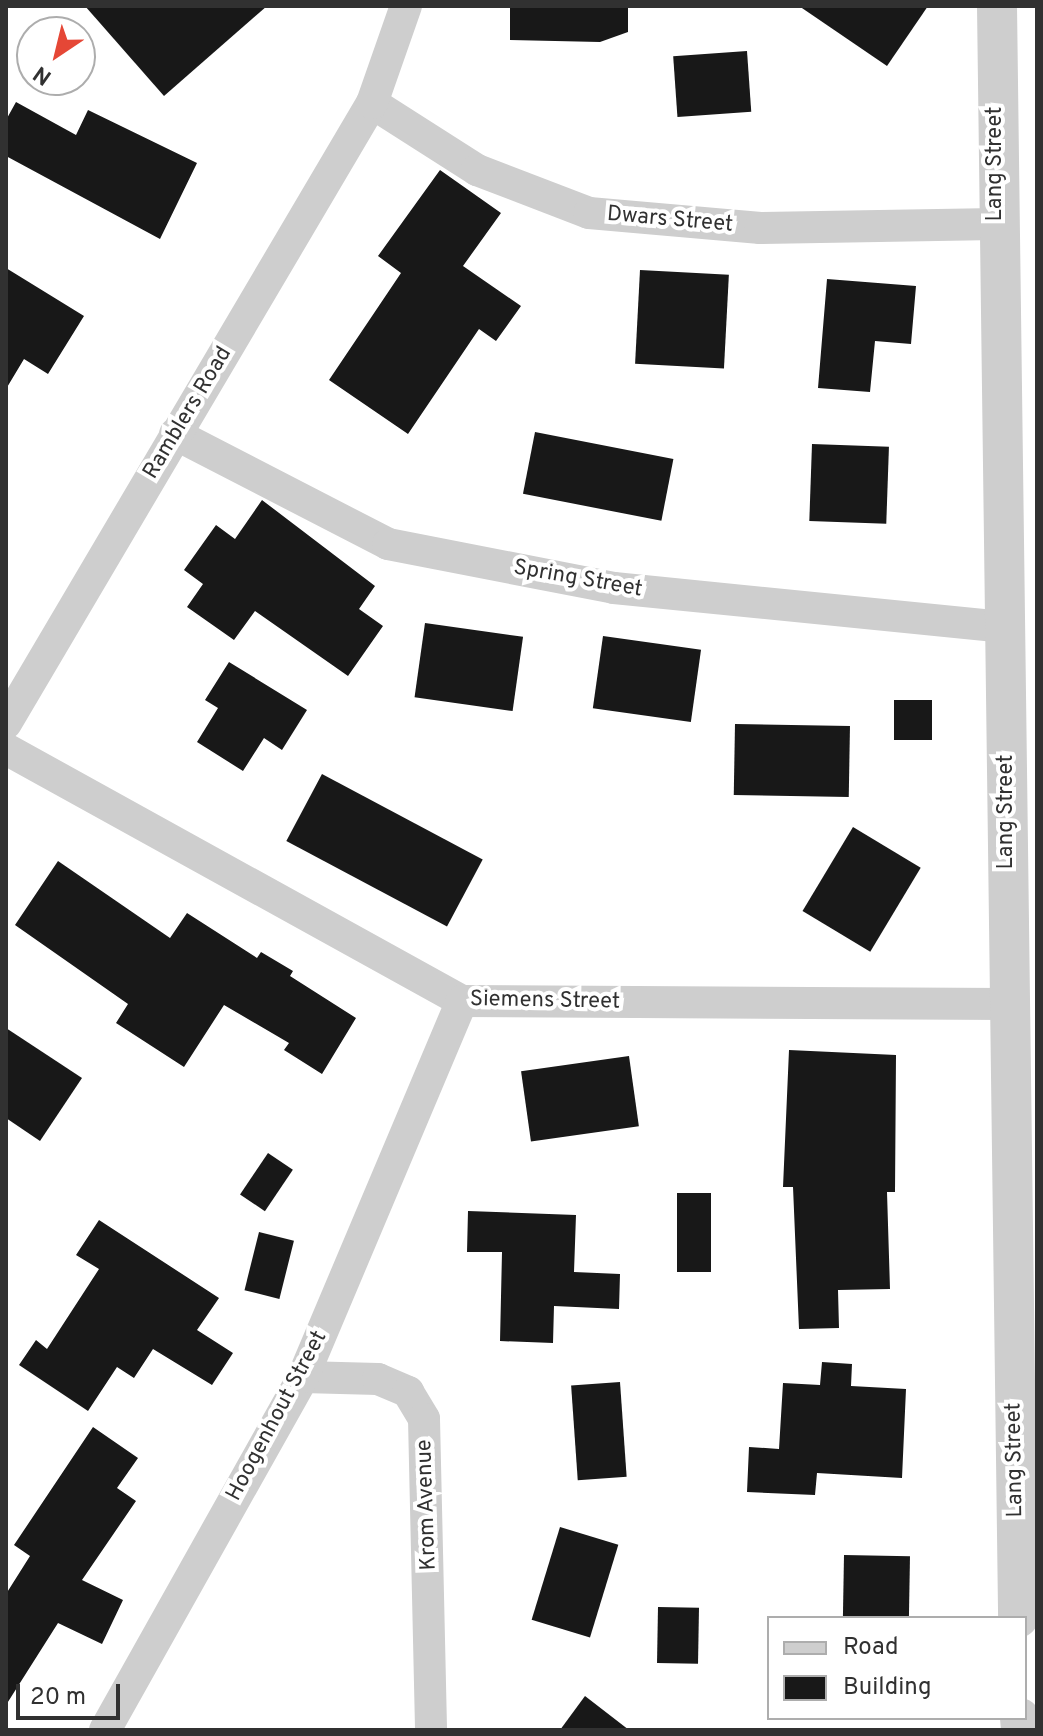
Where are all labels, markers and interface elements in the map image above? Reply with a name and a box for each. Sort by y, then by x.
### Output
north arrow [16,16,96,96]
text: N [29,59,57,90]
street label: Lang Street [983,107,1009,221]
street label: Dwars Street [606,201,734,239]
street label: Ramblers Road [138,342,238,484]
street label: Spring Street [512,555,644,603]
street label: Lang Street [994,755,1020,869]
street label: Siemens Street [470,986,620,1016]
street label: Hoogenhout Street [221,1326,333,1506]
street label: Lang Street [1001,1402,1029,1518]
street label: Krom Avenue [412,1439,442,1571]
legend [767,1616,1027,1720]
text: Road [843,1633,899,1663]
scale bar [20,1668,124,1718]
text: Building [843,1673,932,1703]
text: 20 m [30,1683,86,1713]

